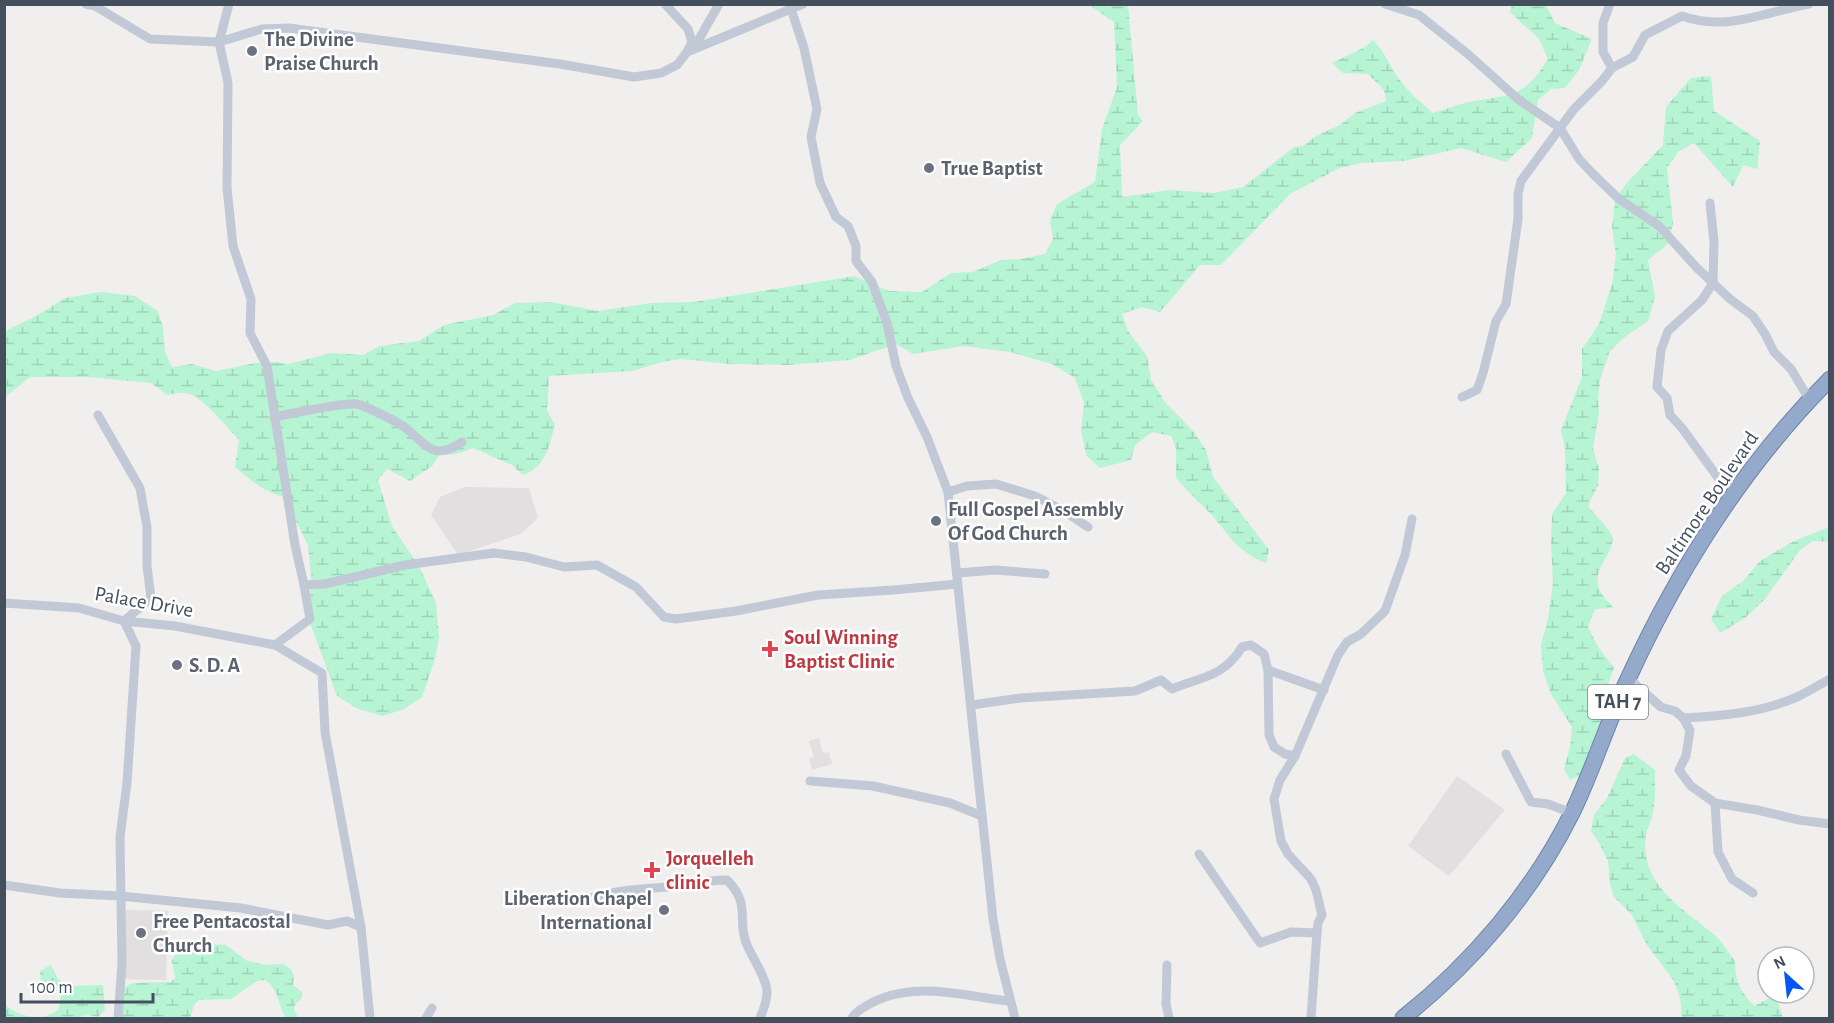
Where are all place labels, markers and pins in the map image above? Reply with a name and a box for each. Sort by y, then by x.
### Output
place label: The Divine Praise Church [264,29,379,74]
marker: The Divine Praise Church [245,44,259,58]
place label: True Baptist [941,158,1043,179]
marker: True Baptist [922,161,936,175]
place label: Full Gospel Assembly Of God Church [948,499,1124,544]
marker: Full Gospel Assembly Of God Church [929,514,943,528]
place label: Soul Winning Baptist Clinic [784,627,898,672]
marker: Soul Winning Baptist Clinic [761,640,779,658]
place label: S. D. A [189,655,241,676]
marker: S. D. A [170,658,184,672]
place label: Jorquelleh clinic [666,848,754,893]
marker: Jorquelleh clinic [643,861,661,879]
place label: Liberation Chapel International [504,888,652,933]
marker: Liberation Chapel International [657,903,671,917]
place label: Free Pentacostal Church [153,911,291,956]
marker: Free Pentacostal Church [134,926,148,940]

